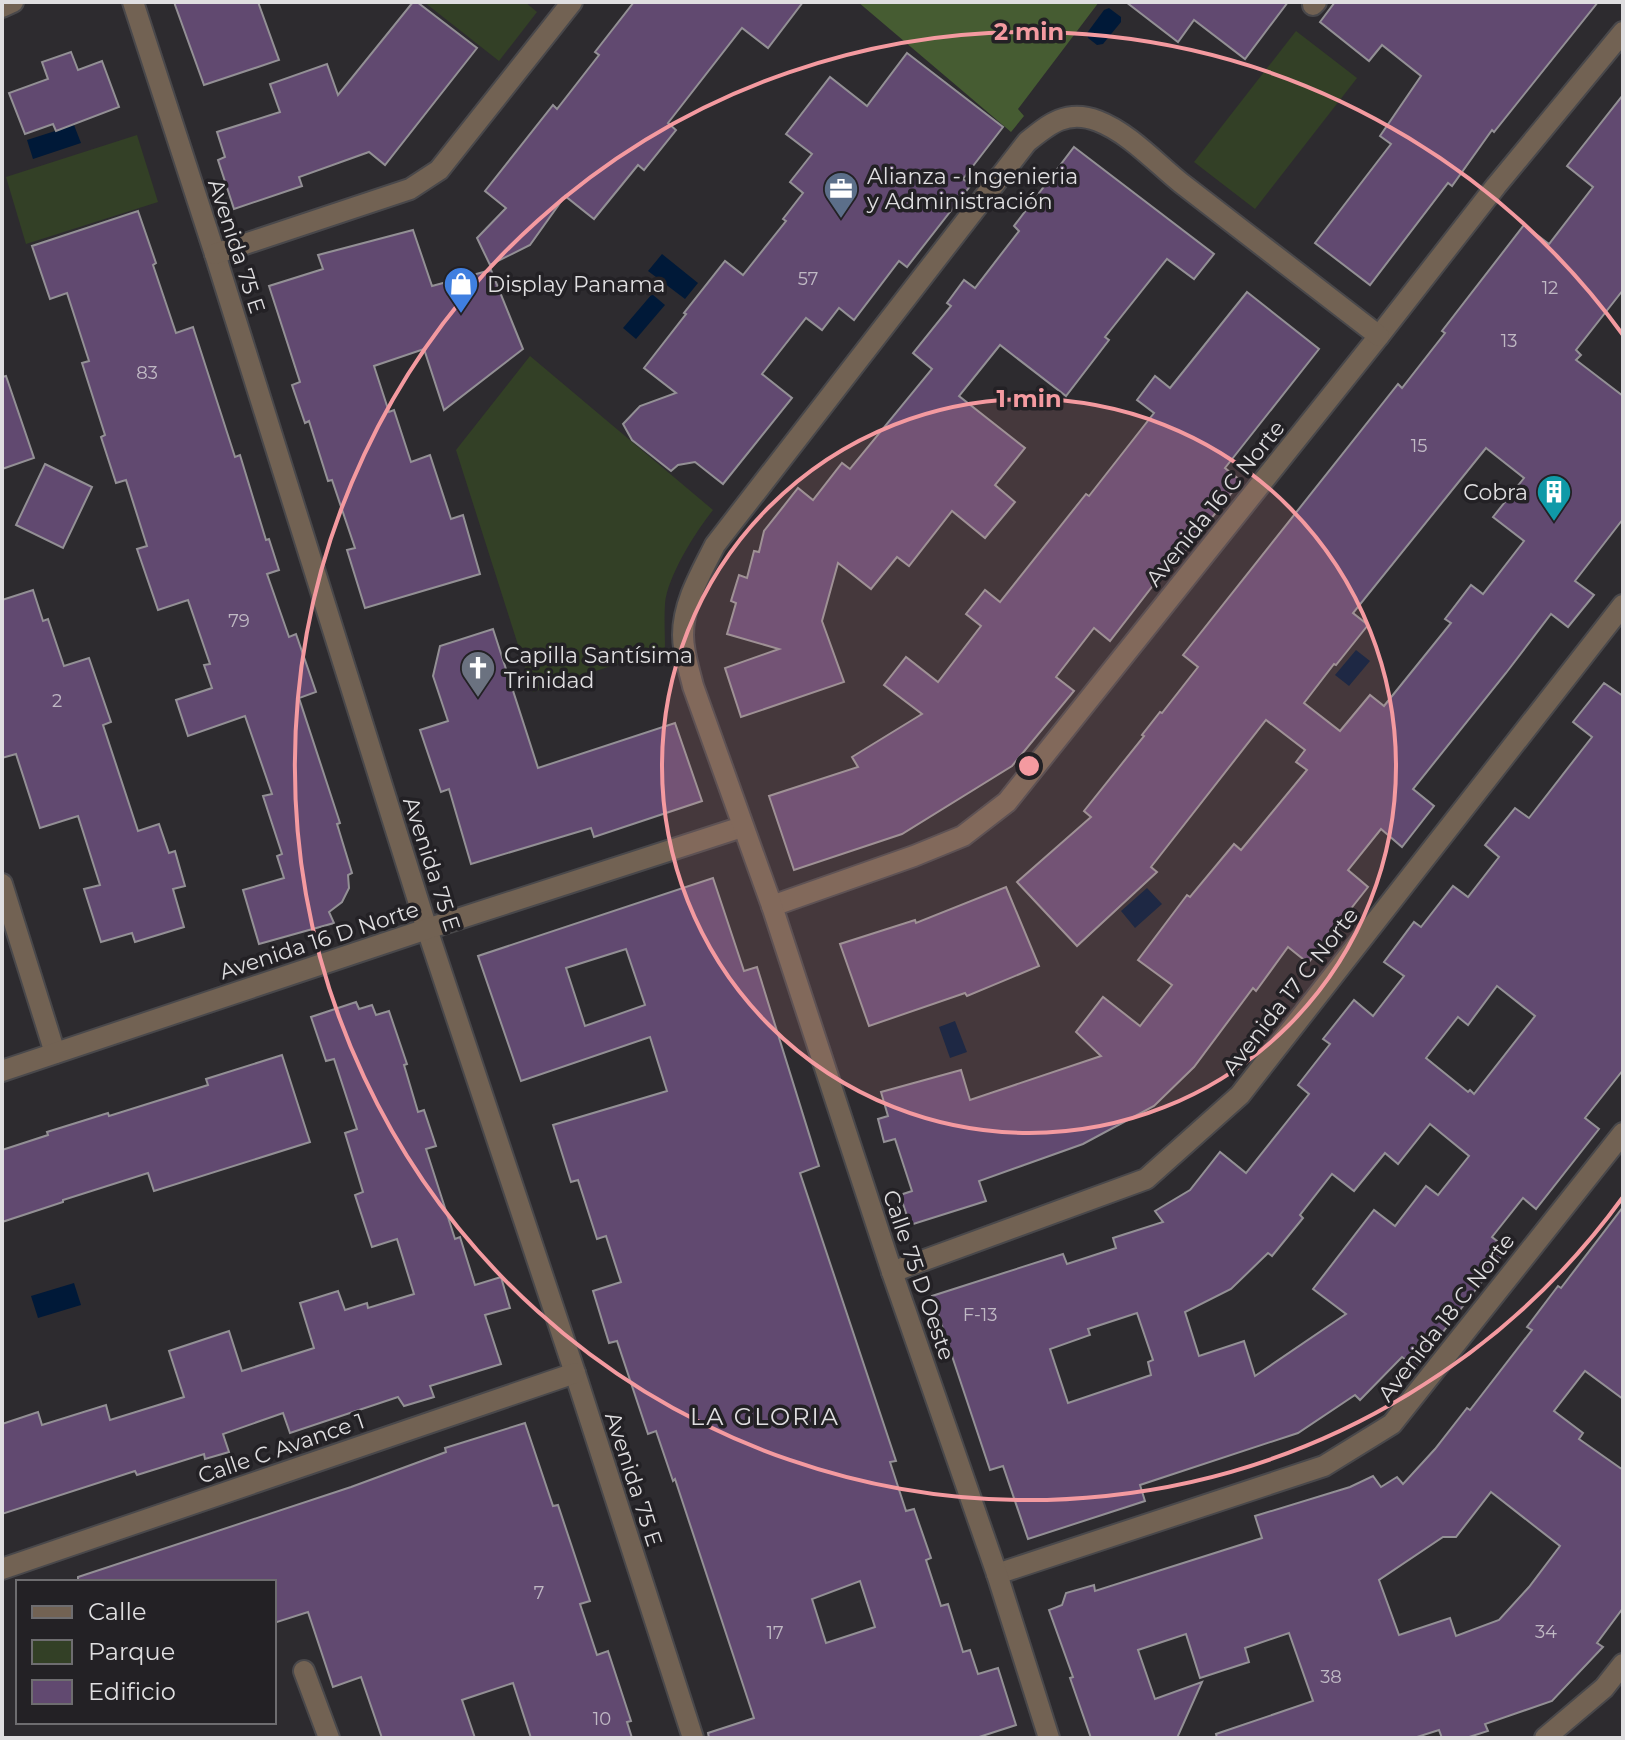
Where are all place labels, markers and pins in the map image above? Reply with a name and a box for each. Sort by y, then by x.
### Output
place label: Alianza - Ingenieria y Administración [866,163,1078,215]
office icon: Alianza - Ingenieria y Administración [822,170,860,220]
shop icon: Display Panama [442,265,480,315]
place label: Display Panama [487,271,666,298]
building icon: Cobra [1535,473,1573,523]
place label: Cobra [1463,479,1528,506]
place label: Capilla Santísima Trinidad [504,642,693,694]
church icon: Capilla Santísima Trinidad [459,649,497,699]
centre of rings [1015,752,1043,780]

